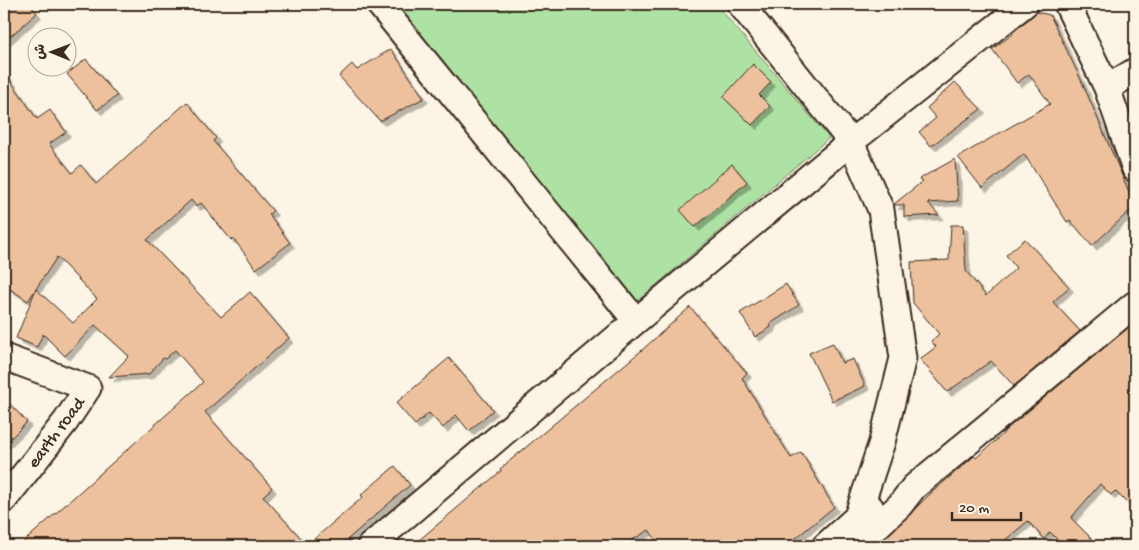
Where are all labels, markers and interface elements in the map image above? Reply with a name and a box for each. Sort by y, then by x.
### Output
north arrow [28,28,78,78]
text: ش [33,44,50,60]
street label: earth road [24,393,91,473]
scale bar [952,490,1020,522]
text: 20 m [959,500,989,518]

